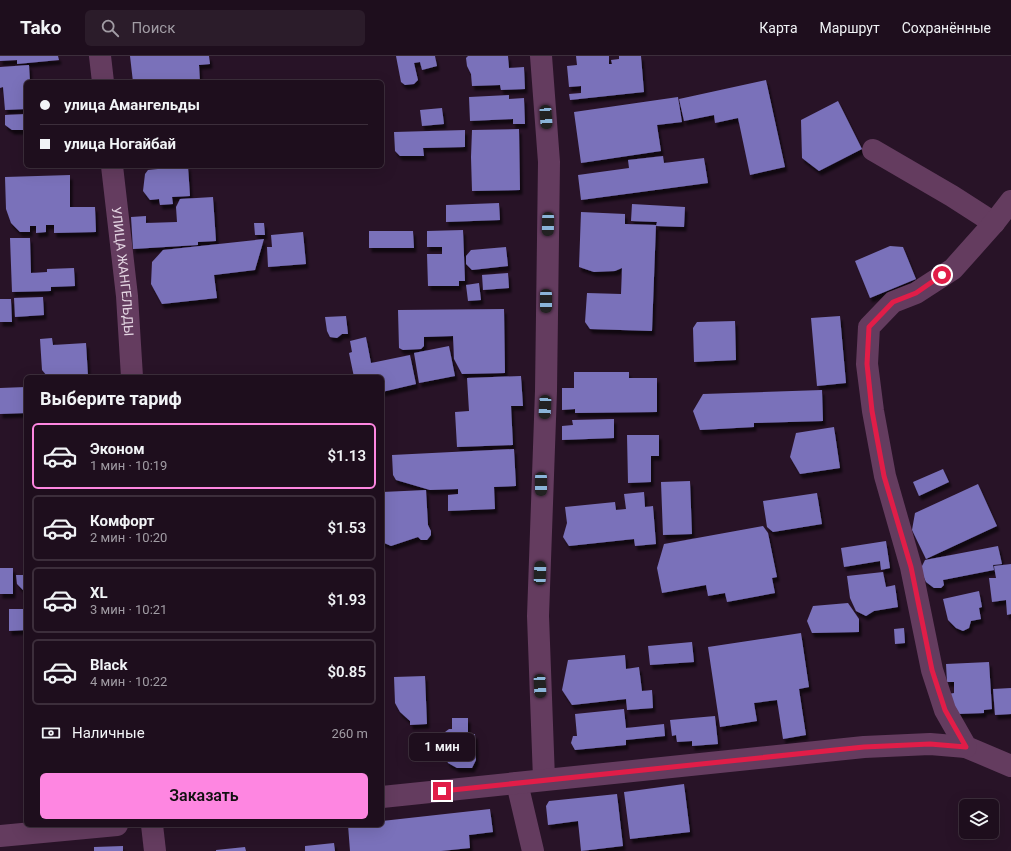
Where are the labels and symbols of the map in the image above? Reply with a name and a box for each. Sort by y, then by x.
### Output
car [539,105,553,129]
street label: УЛИЦА ЖАНГЕЛЬДЫ [109,206,136,337]
car [542,212,554,236]
route start [933,266,951,284]
car [540,289,552,313]
car [538,395,552,419]
car [535,472,547,496]
car [534,561,546,585]
car [533,674,547,698]
callout: 1 мин [409,733,475,761]
route end [433,782,451,800]

